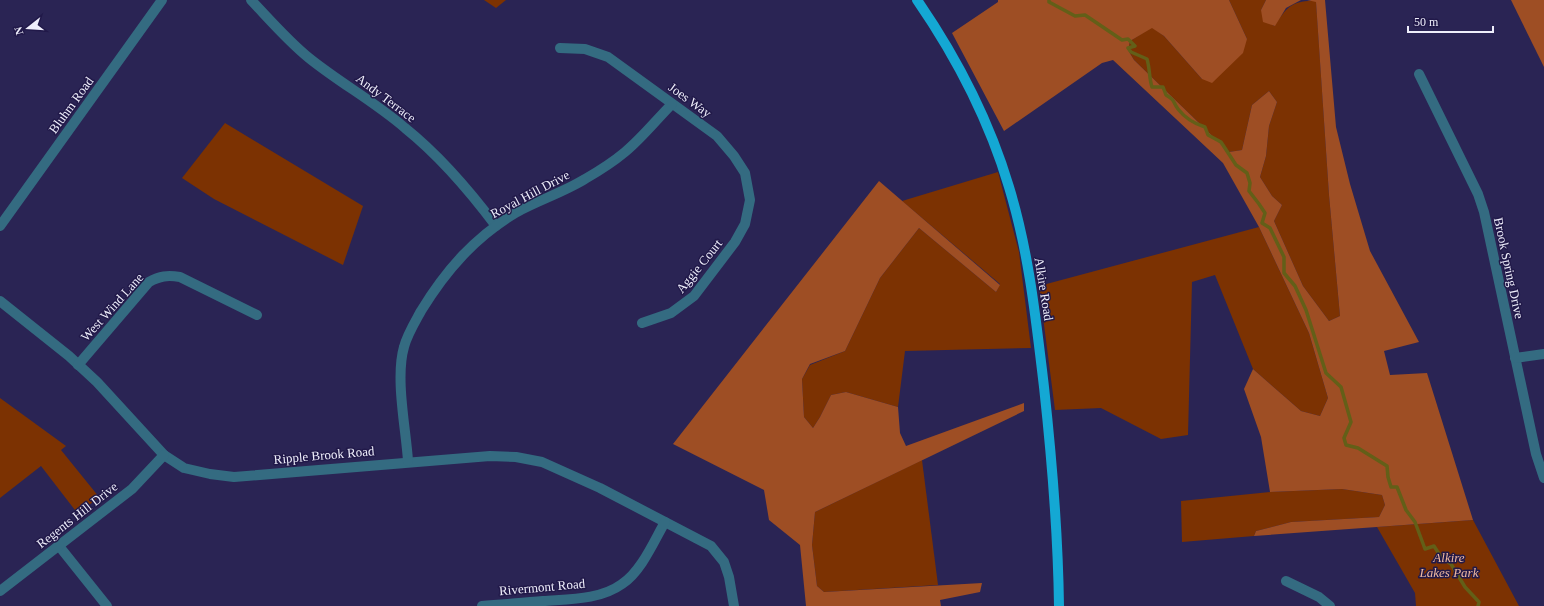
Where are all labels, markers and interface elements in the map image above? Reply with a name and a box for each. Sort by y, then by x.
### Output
north arrow [8,8,48,48]
scale bar [1408,8,1493,34]
text: 50 m [1414,15,1439,29]
text: N [12,25,25,36]
street label: Andy Terrace [353,71,419,125]
street label: Bluhm Road [46,73,97,136]
street label: Joes Way [666,80,715,121]
street label: Royal Hill Drive [488,167,572,221]
street label: Brook Spring Drive [1491,216,1527,320]
street label: Aggie Court [673,236,725,296]
street label: Alkire Road [1032,256,1056,322]
street label: West Wind Lane [78,270,147,344]
street label: Ripple Brook Road [273,443,376,467]
street label: Regents Hill Drive [34,479,120,551]
park label: Alkire Lakes Park [1419,550,1479,580]
street label: Rivermont Road [498,576,586,598]

